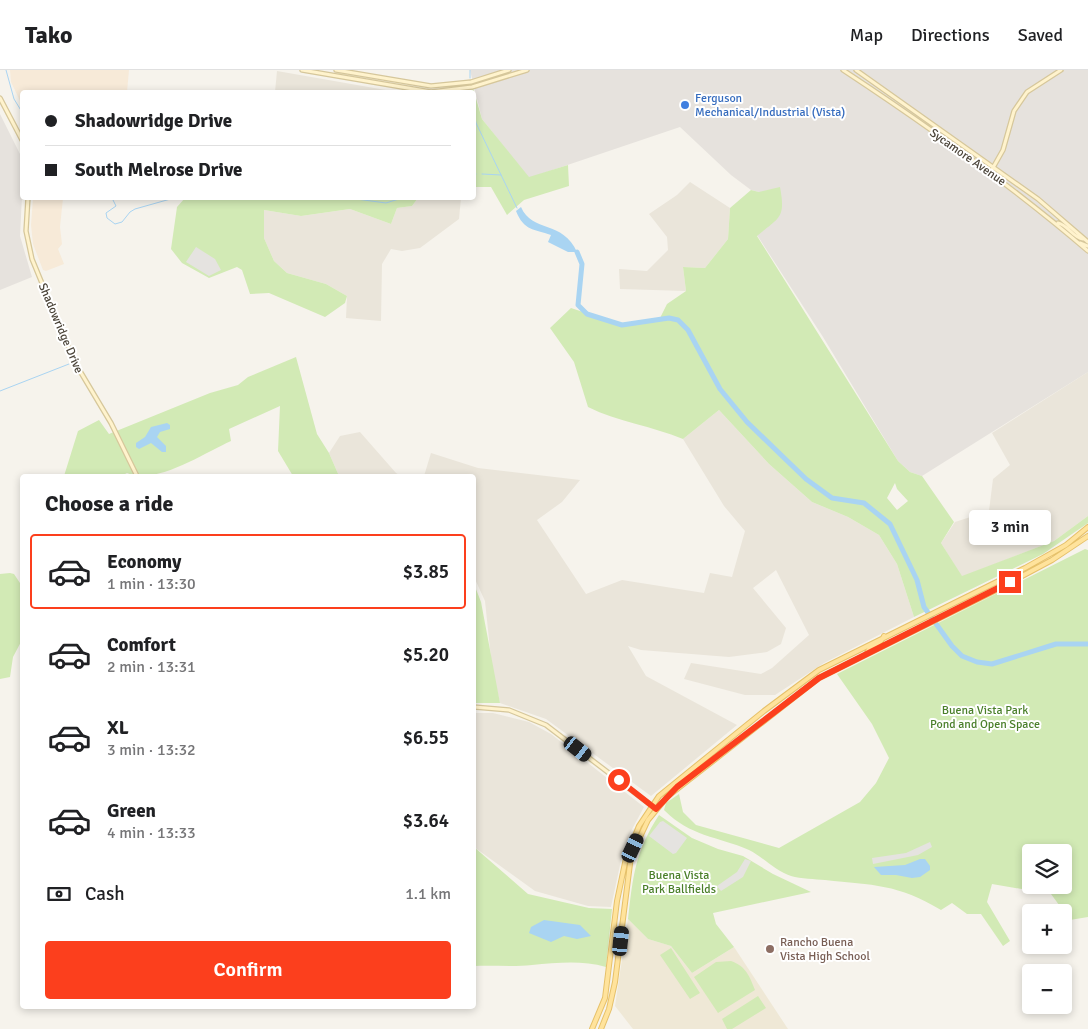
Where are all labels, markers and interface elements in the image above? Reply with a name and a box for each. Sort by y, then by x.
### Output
text: Tako [25,20,73,50]
text: Map [850,24,883,46]
text: Directions [911,24,990,46]
text: Saved [1018,24,1063,46]
place label: Ferguson Mechanical/Industrial (Vista) [695,91,845,120]
marker: Ferguson Mechanical/Industrial (Vista) [679,99,691,111]
text: Shadowridge Drive [75,109,232,133]
street label: Sycamore Avenue [927,126,1009,189]
text: South Melrose Drive [75,158,242,182]
street label: Shadowridge Drive [35,281,86,376]
text: Choose a ride [45,490,173,517]
callout: 3 min [969,510,1051,544]
text: 3 min [991,517,1029,537]
icon: car [47,549,92,594]
text: Economy [107,550,181,574]
text: $3.85 [403,560,449,584]
route end [999,571,1021,593]
text: 1 min · 13:30 [107,574,196,594]
icon: car [47,632,92,677]
text: Comfort [107,633,176,657]
text: $5.20 [403,643,449,667]
text: 2 min · 13:31 [107,657,196,677]
park label: Buena Vista Park Pond and Open Space [930,703,1040,732]
icon: car [47,715,92,760]
text: XL [107,716,129,740]
text: $6.55 [403,726,449,750]
car [561,734,594,764]
text: 3 min · 13:32 [107,740,196,760]
route start [608,769,630,791]
icon: car [47,798,92,843]
text: Green [107,799,156,823]
text: $3.64 [403,809,449,833]
text: 4 min · 13:33 [107,823,196,843]
car [619,831,646,865]
map controls [1022,844,1072,1014]
button: layers [1022,844,1072,894]
park label: Buena Vista Park Ballfields [642,868,716,897]
icon: cash [45,880,73,908]
text: Cash [85,882,125,906]
text: 1.1 km [405,884,451,904]
button: + [1022,904,1072,954]
car [611,925,630,957]
place label: Rancho Buena Vista High School [780,935,871,964]
button: Confirm [45,941,451,999]
marker: Rancho Buena Vista High School [764,943,776,955]
button: − [1022,964,1072,1014]

